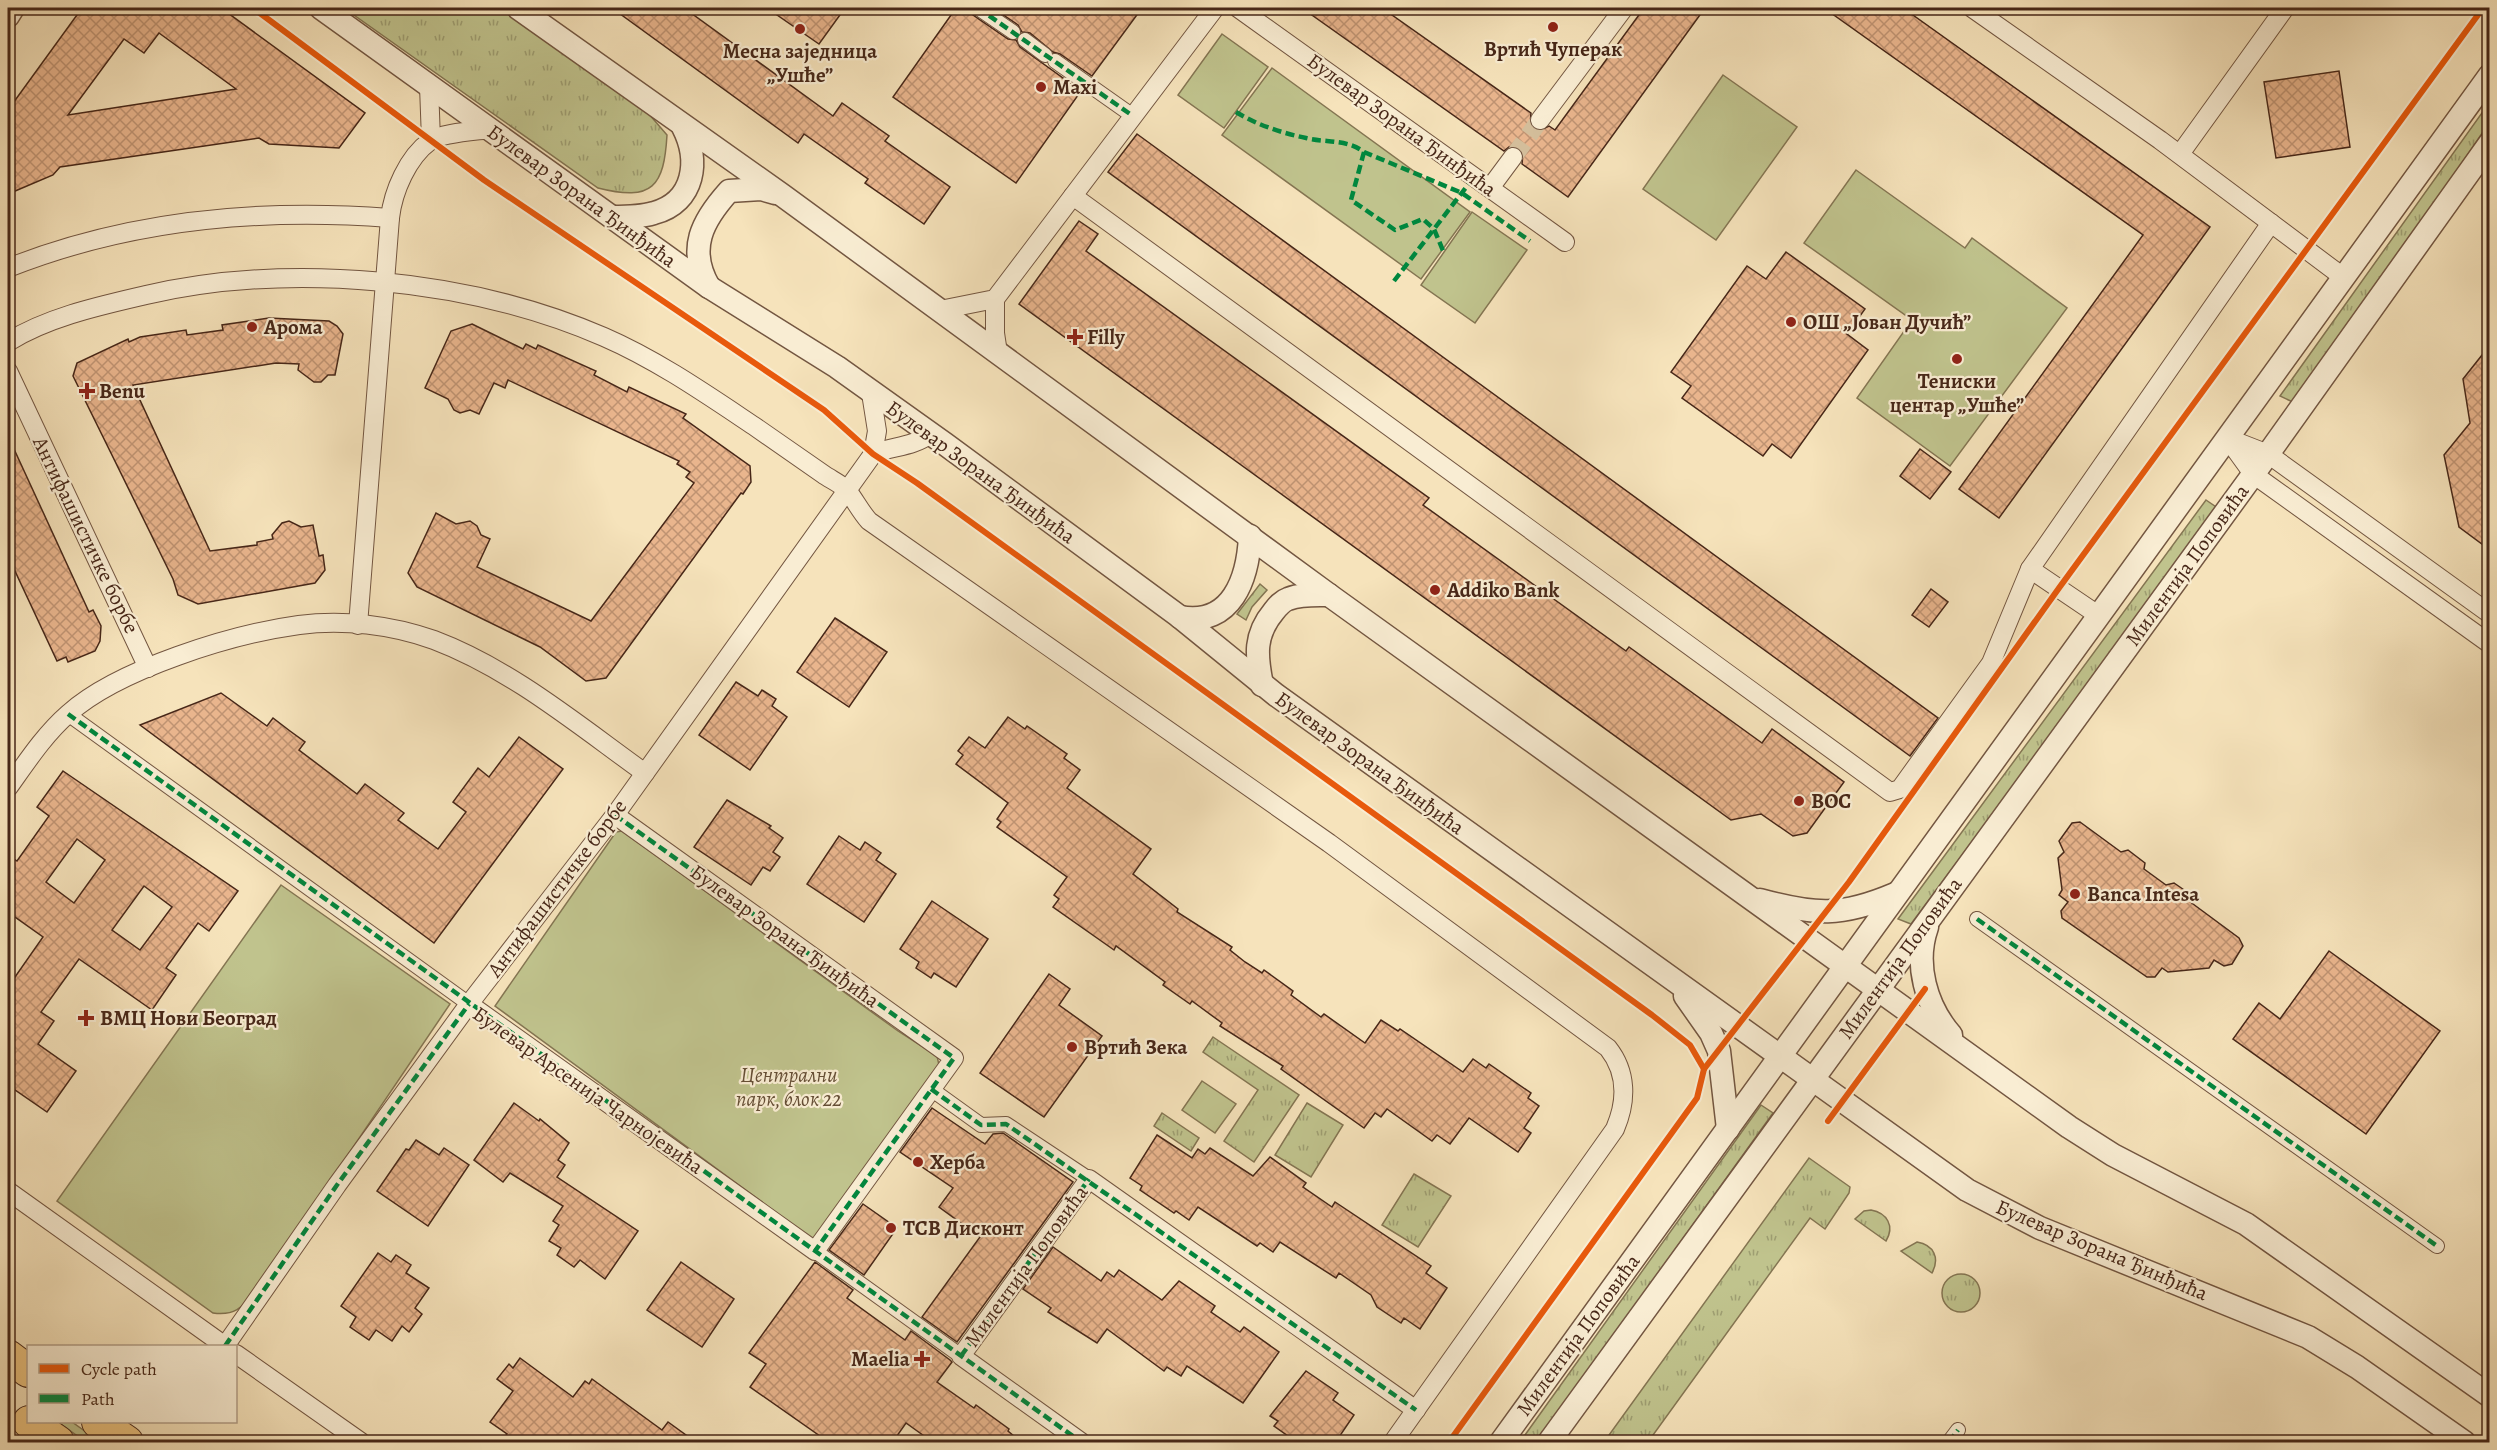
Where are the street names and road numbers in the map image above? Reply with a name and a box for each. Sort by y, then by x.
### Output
street label: Булевар Зорана Ђинђића [1302,47,1503,203]
street label: Булевар Зорана Ђинђића [482,118,683,274]
street label: Булевар Зорана Ђинђића [881,394,1082,550]
street label: Антифашистичке борбе [26,431,146,638]
street label: Милентија Поповића [2119,478,2255,652]
street label: Булевар Зорана Ђинђића [1270,685,1471,841]
street label: Антифашистичке борбе [480,793,633,983]
street label: Булевар Зорана Ђинђића [685,858,886,1014]
street label: Милентија Поповића [1832,871,1968,1045]
street label: Булевар Арсенија Чарнојевића [467,1000,709,1181]
street label: Милентија Поповића [958,1179,1094,1353]
street label: Булевар Зорана Ђинђића [1992,1193,2213,1307]
street label: Милентија Поповића [1510,1248,1646,1422]

